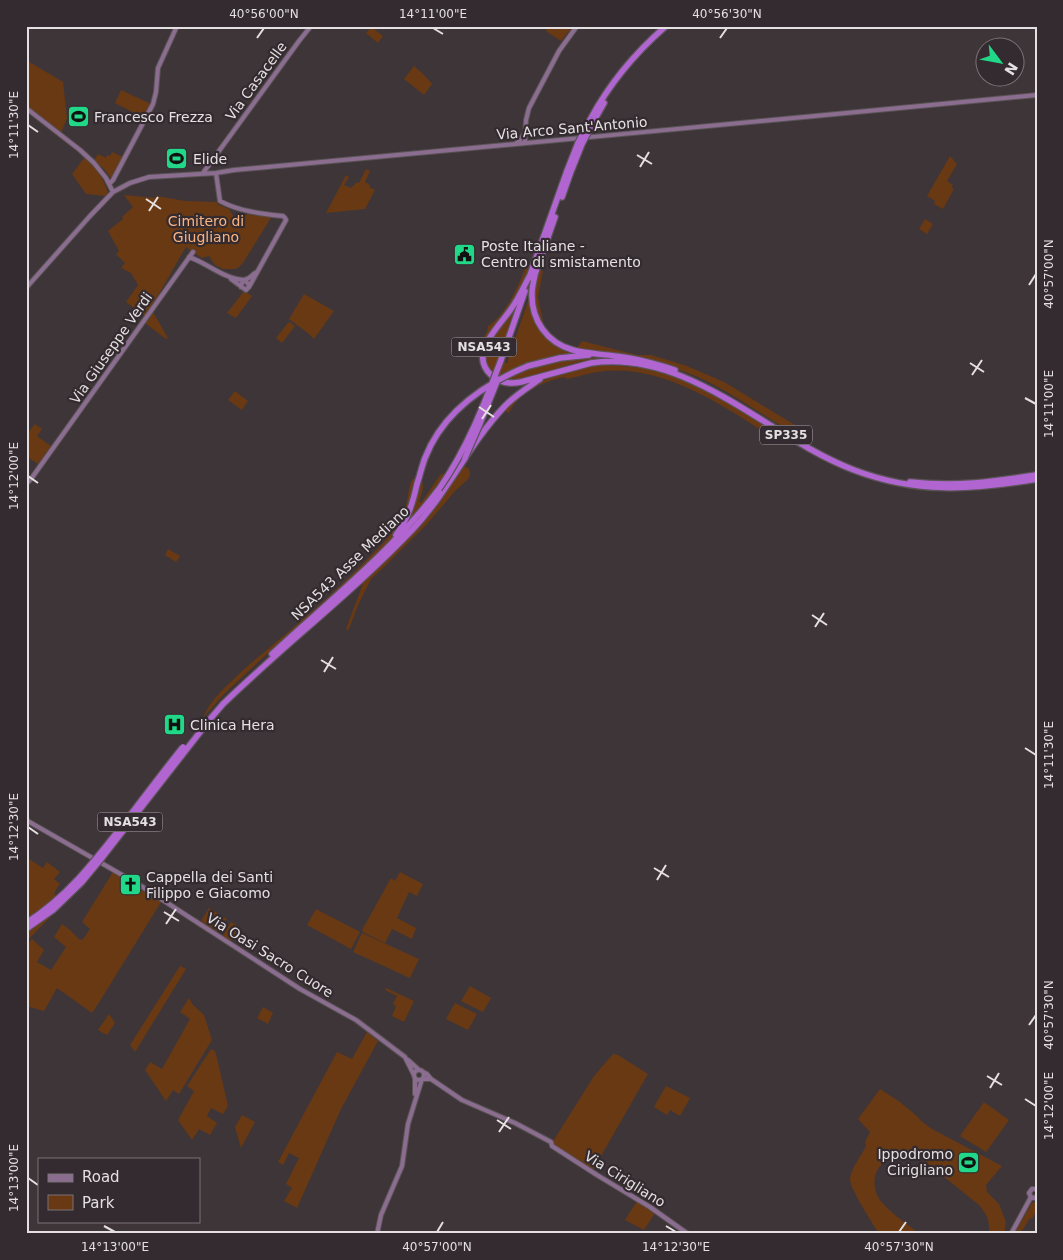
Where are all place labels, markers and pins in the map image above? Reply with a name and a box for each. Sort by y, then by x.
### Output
sports icon: Francesco Frezza [66,105,90,129]
place label: Francesco Frezza [94,109,213,125]
sports icon: Elide [165,147,189,171]
place label: Elide [193,151,227,167]
place label: Poste Italiane - Centro di smistamento [481,238,641,270]
public building icon: Poste Italiane - Centro di smistamento [453,242,477,266]
hospital icon: Clinica Hera [162,713,186,737]
place label: Clinica Hera [190,717,275,733]
place label: Cappella dei Santi Filippo e Giacomo [146,869,273,901]
church icon: Cappella dei Santi Filippo e Giacomo [118,873,142,897]
place label: Ippodromo Cirigliano [877,1146,953,1178]
sports icon: Ippodromo Cirigliano [957,1150,981,1174]

